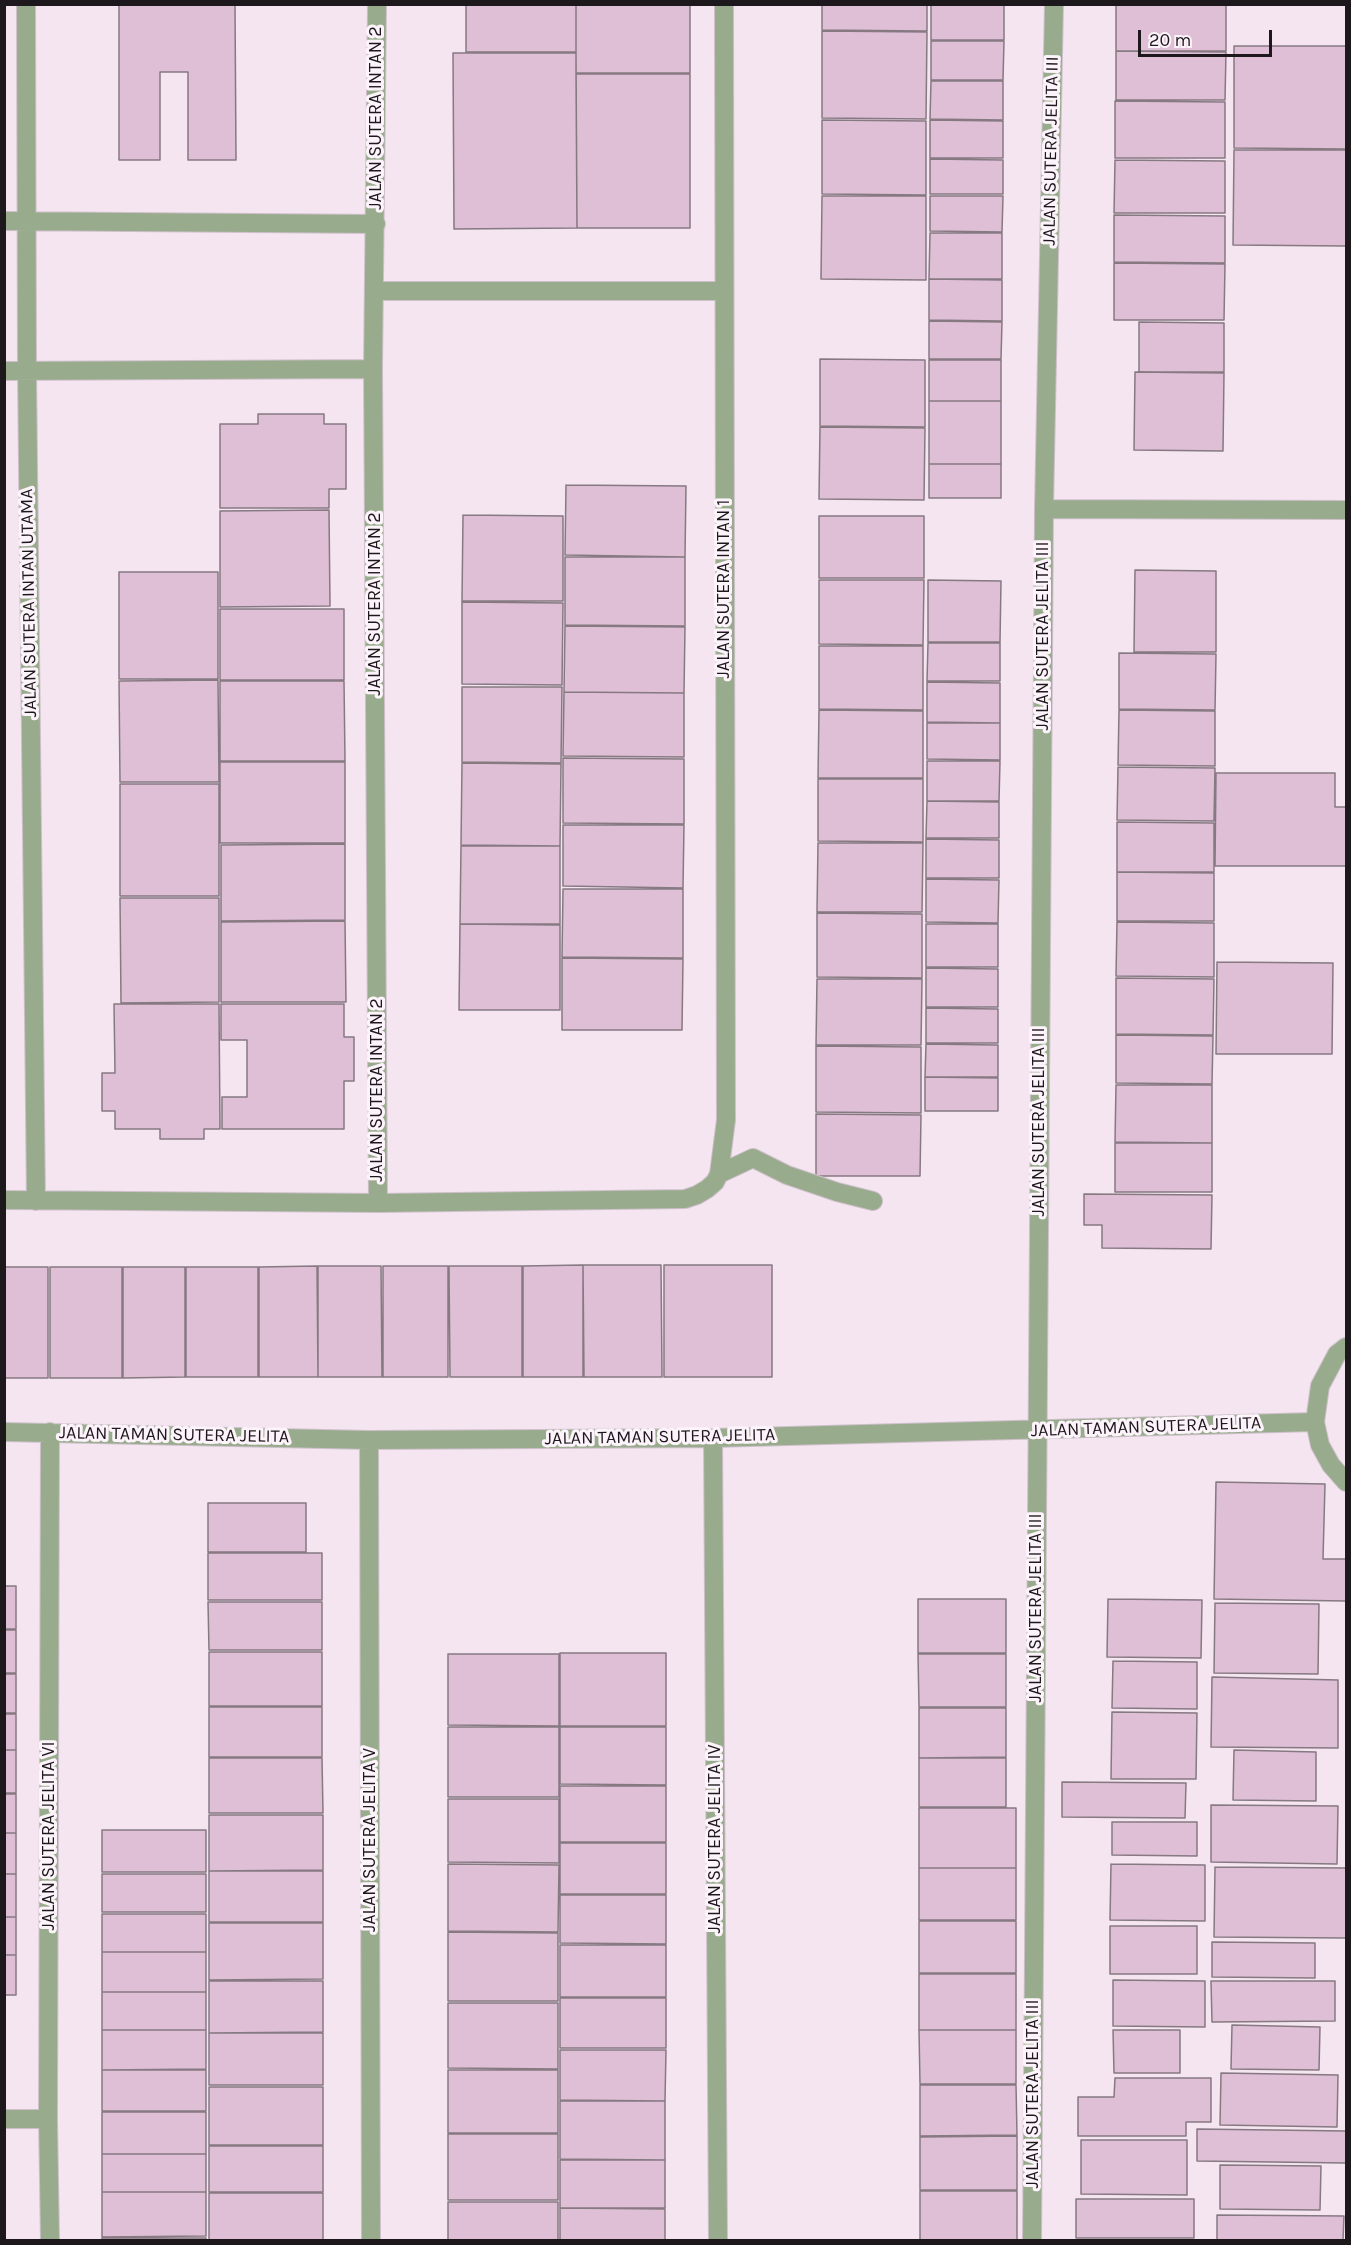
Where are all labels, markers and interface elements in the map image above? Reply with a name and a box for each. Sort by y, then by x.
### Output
scale bar [1141,18,1274,56]
street label: JALAN SUTERA INTAN 2 [365,26,387,210]
text: 20 m [1149,29,1191,51]
street label: JALAN SUTERA JELITA III [1039,56,1063,246]
street label: JALAN SUTERA INTAN UTAMA [16,488,42,718]
street label: JALAN SUTERA INTAN 1 [713,500,735,678]
street label: JALAN SUTERA INTAN 2 [364,512,386,696]
street label: JALAN SUTERA JELITA III [1032,541,1054,731]
street label: JALAN SUTERA INTAN 2 [366,998,388,1182]
street label: JALAN SUTERA JELITA III [1028,1027,1050,1217]
street label: JALAN TAMAN SUTERA JELITA [1030,1412,1262,1442]
street label: JALAN TAMAN SUTERA JELITA [59,1422,289,1448]
street label: JALAN TAMAN SUTERA JELITA [545,1424,775,1450]
street label: JALAN SUTERA JELITA III [1025,1513,1047,1703]
street label: JALAN SUTERA JELITA VI [38,1741,60,1931]
street label: JALAN SUTERA JELITA IV [704,1744,726,1934]
street label: JALAN SUTERA JELITA V [359,1748,381,1932]
street label: JALAN SUTERA JELITA III [1022,1999,1044,2189]

